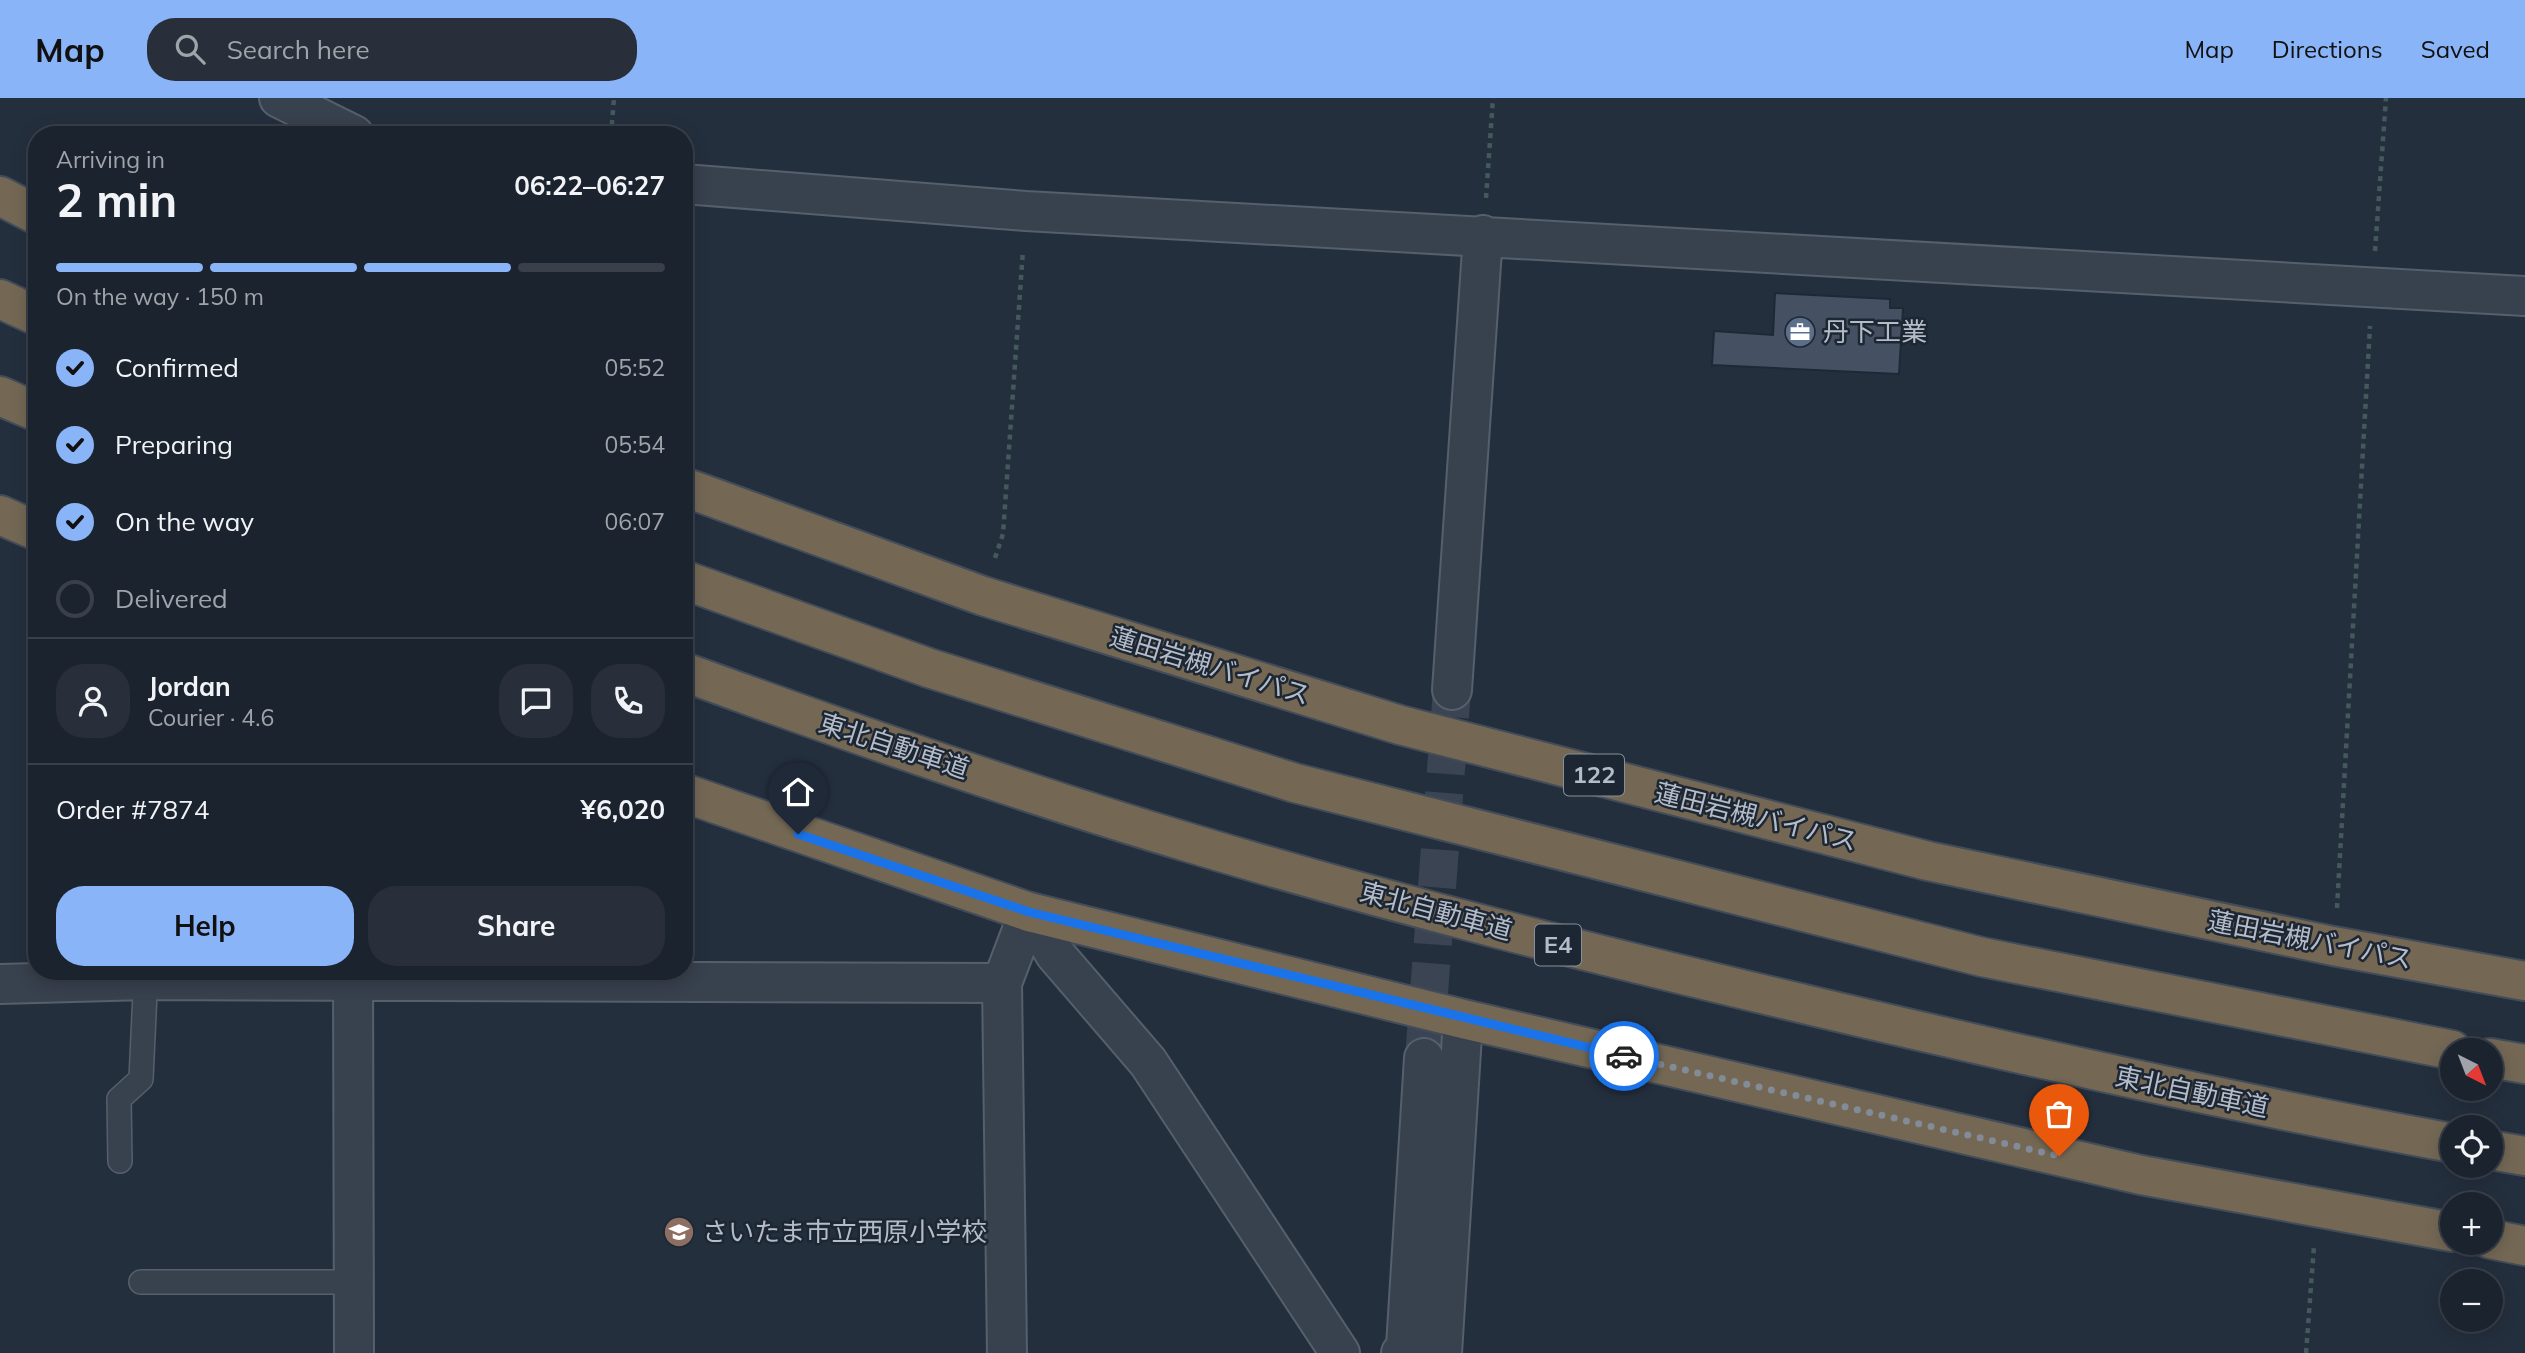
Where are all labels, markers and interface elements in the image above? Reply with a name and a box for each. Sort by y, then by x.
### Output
search box [147,18,637,81]
text: Map [35,29,105,70]
icon: search [171,30,209,68]
text: Search here [227,33,370,66]
text: Map [2184,34,2234,64]
text: Directions [2272,34,2383,64]
text: Saved [2421,34,2490,64]
text: Arriving in [56,145,165,174]
text: 06:22–06:27 [514,169,665,202]
text: 2 min [56,171,177,229]
text: On the way · 150 m [56,282,264,311]
office icon: 丹下工業 [1783,315,1817,349]
place label: 丹下工業 [1823,315,1927,348]
icon: check [56,349,94,387]
text: Confirmed [115,351,239,384]
text: 05:52 [605,353,665,382]
icon: check [56,426,94,464]
text: Preparing [115,428,233,461]
text: 05:54 [605,430,665,459]
icon: check [56,503,94,541]
text: On the way [115,505,254,538]
text: 06:07 [605,507,665,536]
text: Delivered [115,582,228,615]
street label: 蓮田岩槻バイパス [1106,619,1314,712]
button: person [56,664,130,738]
button: chat [499,664,573,738]
button: phone [591,664,665,738]
text: Jordan [148,670,231,703]
text: Courier · 4.6 [148,703,274,732]
street label: 東北自動車道 [815,706,973,785]
road number: 122 [1564,754,1624,796]
pin [768,762,828,834]
icon: home [779,773,817,811]
street label: 蓮田岩槻バイパス [1651,775,1861,858]
text: Order #7874 [56,793,209,826]
text: ¥6,020 [581,793,665,826]
street label: 東北自動車道 [1357,874,1516,947]
button: Help [56,886,354,966]
button: Share [368,886,665,966]
street label: 蓮田岩槻バイパス [2205,904,2415,976]
road number: E4 [1535,924,1581,966]
courier [1589,1021,1659,1091]
icon: car [1605,1037,1643,1075]
north arrow [2440,1038,2502,1101]
map controls [2440,1038,2503,1332]
street label: 東北自動車道 [2112,1059,2272,1124]
pin [2029,1084,2089,1156]
icon: bag [2040,1095,2078,1133]
button: locate [2440,1115,2503,1178]
button: + [2440,1192,2503,1255]
school or university icon: さいたま市立西原小学校 [662,1215,696,1249]
place label: さいたま市立西原小学校 [702,1215,987,1248]
button: − [2440,1269,2503,1332]

